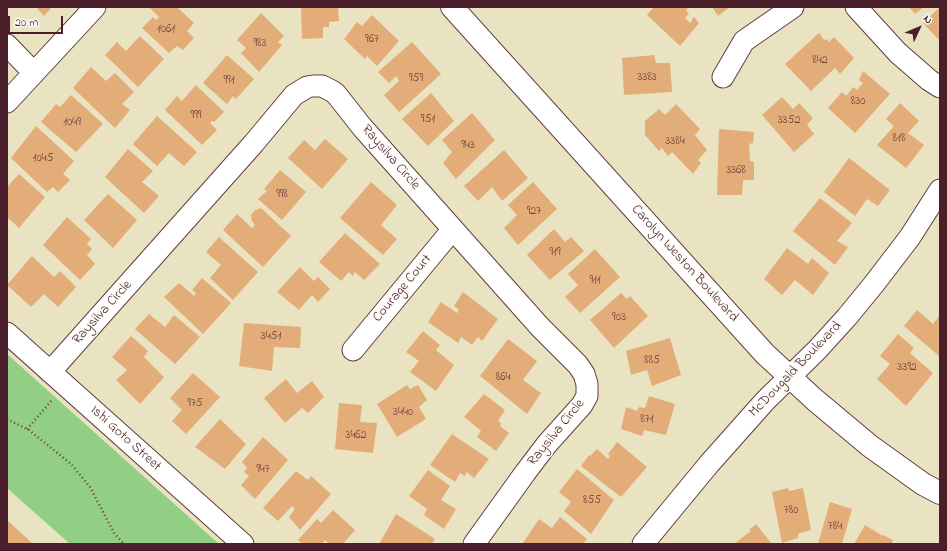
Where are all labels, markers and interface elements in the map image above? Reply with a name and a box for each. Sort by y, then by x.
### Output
scale bar [10,8,65,34]
north arrow [899,8,939,48]
text: N [919,11,936,28]
text: 20 m [15,14,38,32]
house number: 1061 [157,23,175,37]
house number: 967 [365,33,379,47]
house number: 983 [253,37,267,51]
house number: 842 [812,54,828,68]
house number: 3383 [637,71,657,85]
house number: 959 [409,72,423,86]
house number: 991 [223,74,235,88]
house number: 830 [851,95,865,109]
house number: 999 [191,109,201,123]
house number: 951 [421,113,435,127]
house number: 3352 [778,114,800,128]
house number: 1049 [63,116,81,130]
street label: Raysilva Circle [357,122,423,194]
house number: 818 [893,132,905,146]
house number: 3384 [665,135,685,149]
house number: 943 [461,139,475,153]
house number: 1045 [33,152,53,166]
house number: 3368 [726,164,746,178]
house number: 998 [276,188,288,202]
street label: Carolyn Weston Boulevard [627,202,741,326]
house number: 927 [527,205,541,219]
house number: 919 [549,246,561,260]
street label: Courage Court [370,252,436,326]
house number: 911 [589,274,601,288]
street label: Raysilva Circle [70,277,136,349]
house number: 903 [612,311,626,325]
street label: McDougald Boulevard [746,319,846,421]
house number: 3451 [261,330,281,344]
house number: 885 [644,354,660,368]
house number: 3392 [897,361,917,375]
house number: 864 [496,371,510,385]
street label: Raysilva Circle [525,396,589,470]
house number: 975 [187,397,203,411]
street label: Ishi Goto Street [86,403,164,475]
house number: 3440 [393,406,413,420]
house number: 871 [640,413,654,427]
house number: 3462 [345,429,367,443]
house number: 947 [256,463,270,477]
house number: 855 [583,494,601,508]
house number: 780 [784,504,798,518]
house number: 784 [828,520,842,534]

